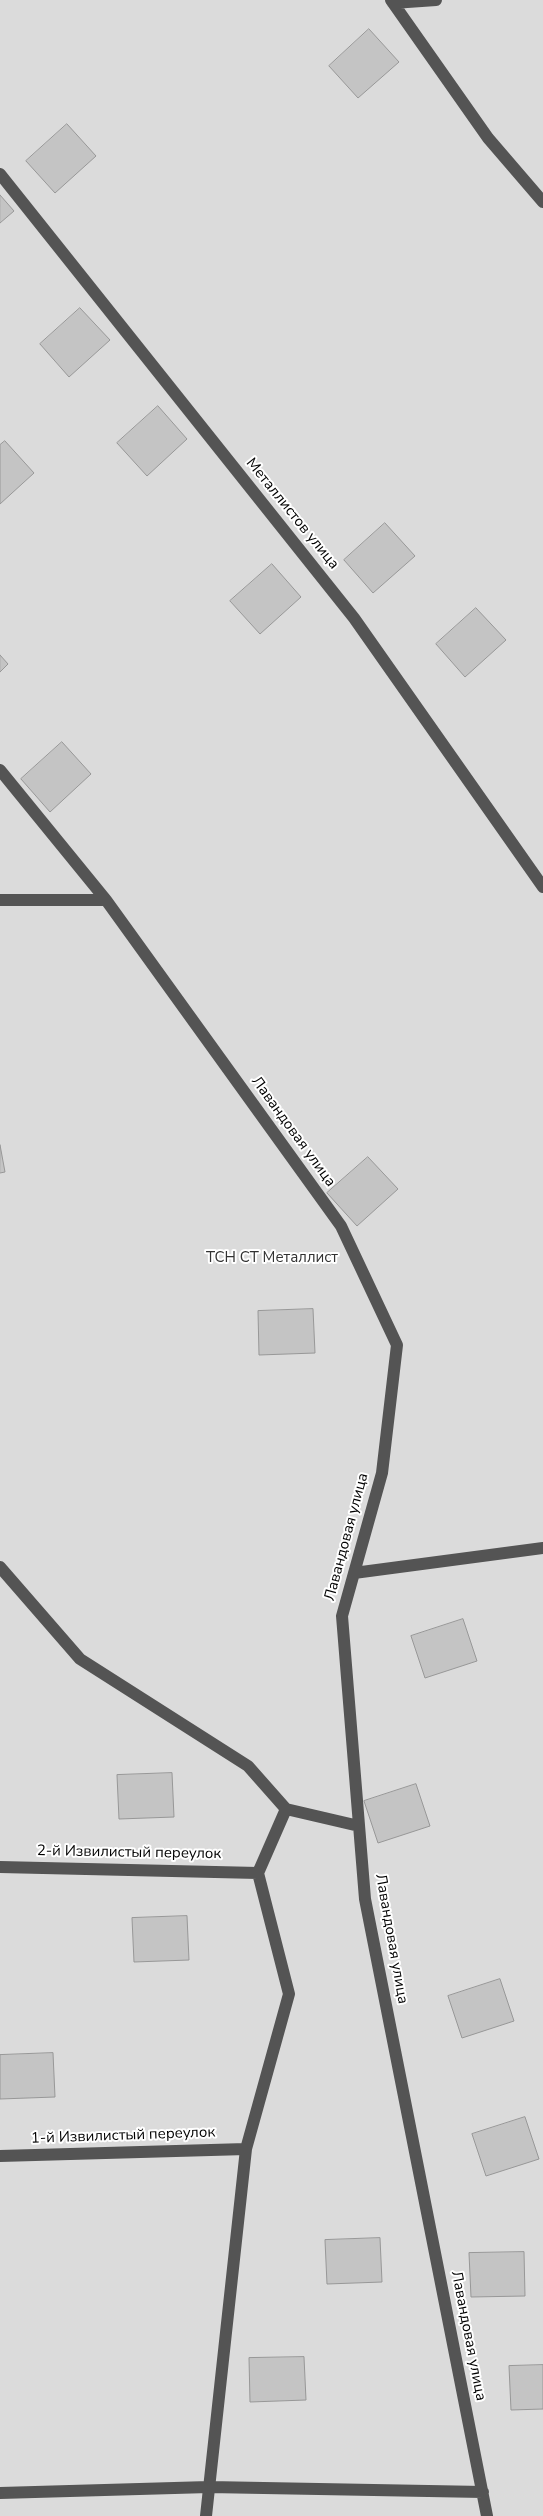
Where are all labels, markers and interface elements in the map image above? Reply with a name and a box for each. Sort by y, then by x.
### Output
street label: Металлистов улица [242,455,342,573]
street label: Лавандовая улица [247,1073,339,1191]
park label: ТСН СТ Металлист [206,1249,338,1267]
street label: Лавандовая улица [321,1471,373,1603]
street label: 2-й Извилистый переулок [37,1842,221,1864]
street label: Лавандовая улица [371,1873,411,2005]
street label: 1-й Извилистый переулок [31,2124,215,2148]
street label: Лавандовая улица [447,2270,489,2402]

